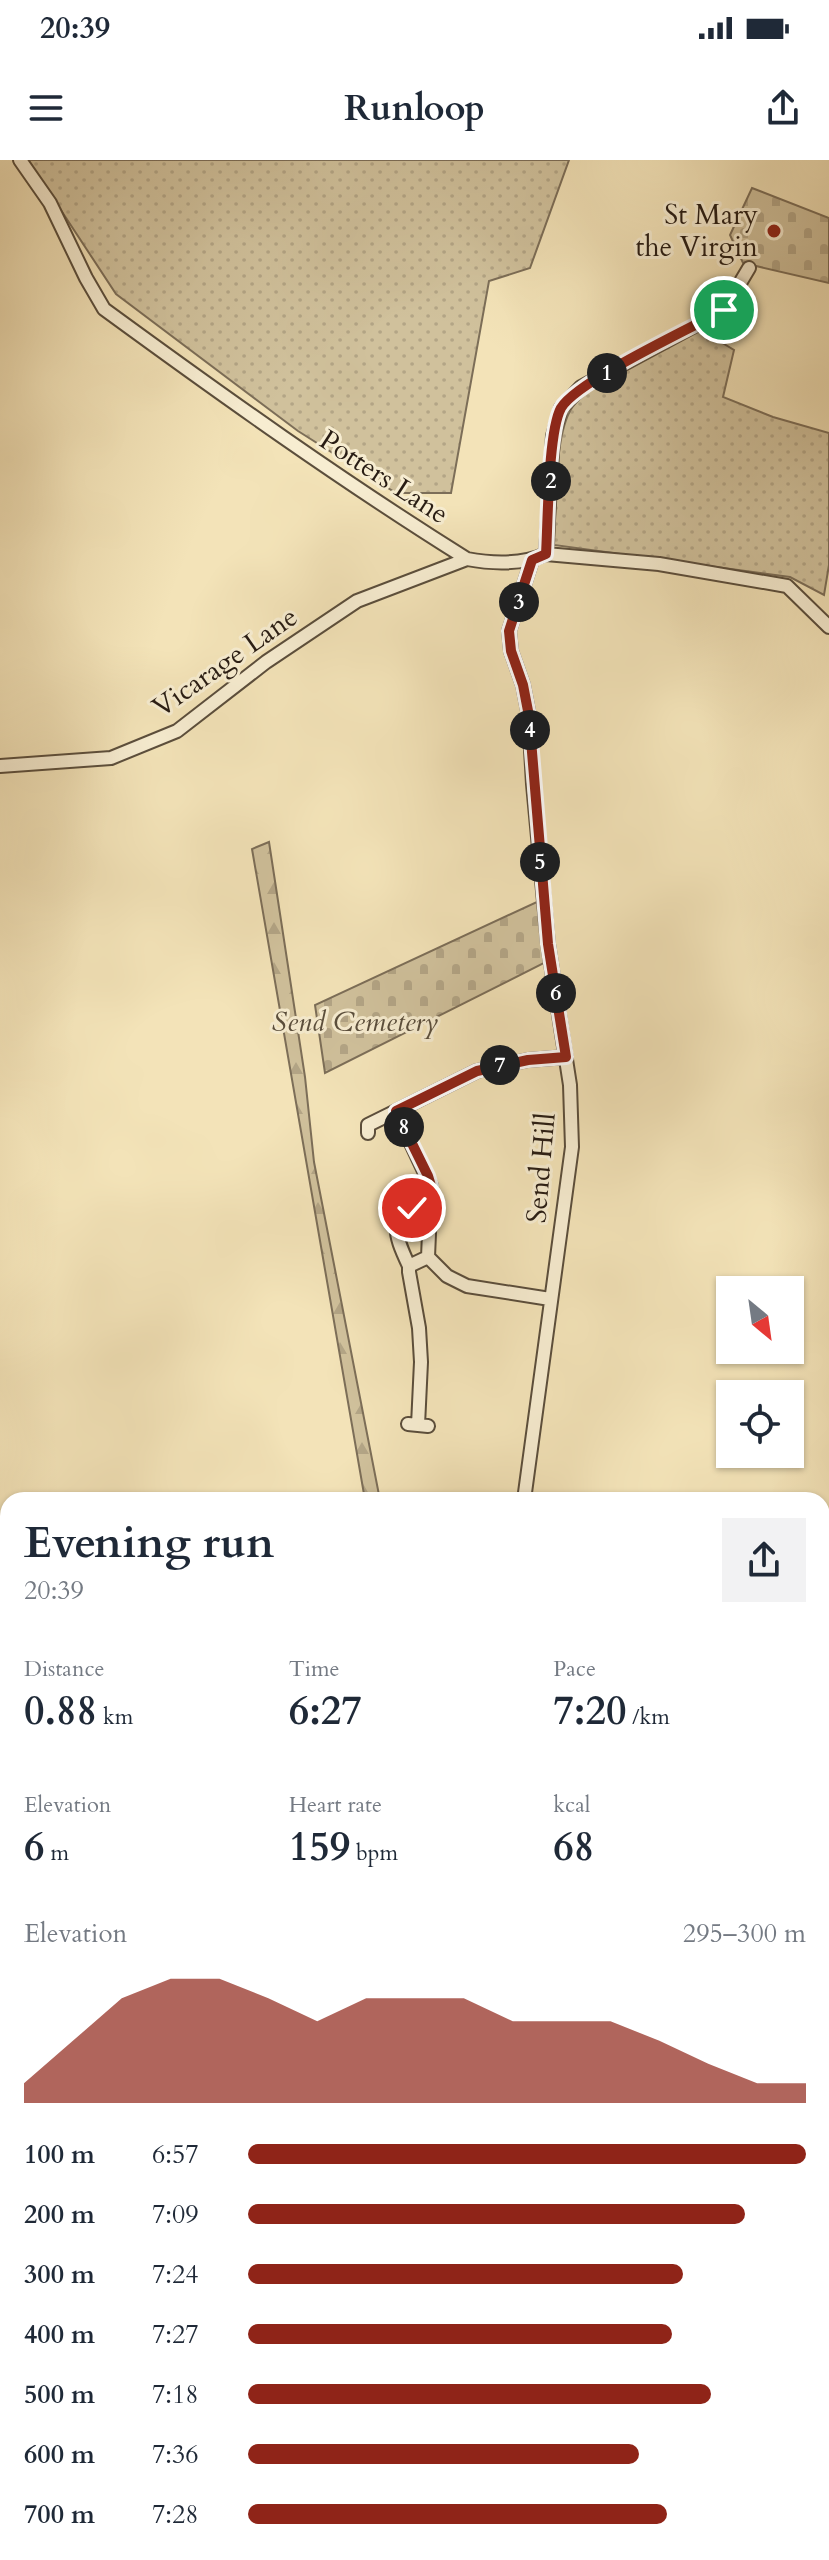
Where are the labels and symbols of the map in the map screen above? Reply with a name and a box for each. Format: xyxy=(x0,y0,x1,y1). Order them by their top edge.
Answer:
place label: St Mary the Virgin xyxy=(635,196,758,266)
marker: St Mary the Virgin xyxy=(765,222,783,240)
pin xyxy=(690,276,758,344)
pin: 1 xyxy=(587,353,627,393)
street label: Potters Lane xyxy=(312,421,456,533)
pin: 2 xyxy=(531,461,571,501)
pin: 3 xyxy=(499,582,539,622)
street label: Vicarage Lane xyxy=(145,598,305,726)
pin: 4 xyxy=(510,710,550,750)
pin: 5 xyxy=(520,842,560,882)
pin: 6 xyxy=(536,973,576,1013)
park label: Send Cemetery xyxy=(272,1003,439,1041)
pin: 7 xyxy=(480,1045,520,1085)
pin: 8 xyxy=(384,1107,424,1147)
street label: Send Hill xyxy=(517,1111,565,1225)
pin xyxy=(378,1174,446,1242)
north arrow xyxy=(716,1276,804,1364)

